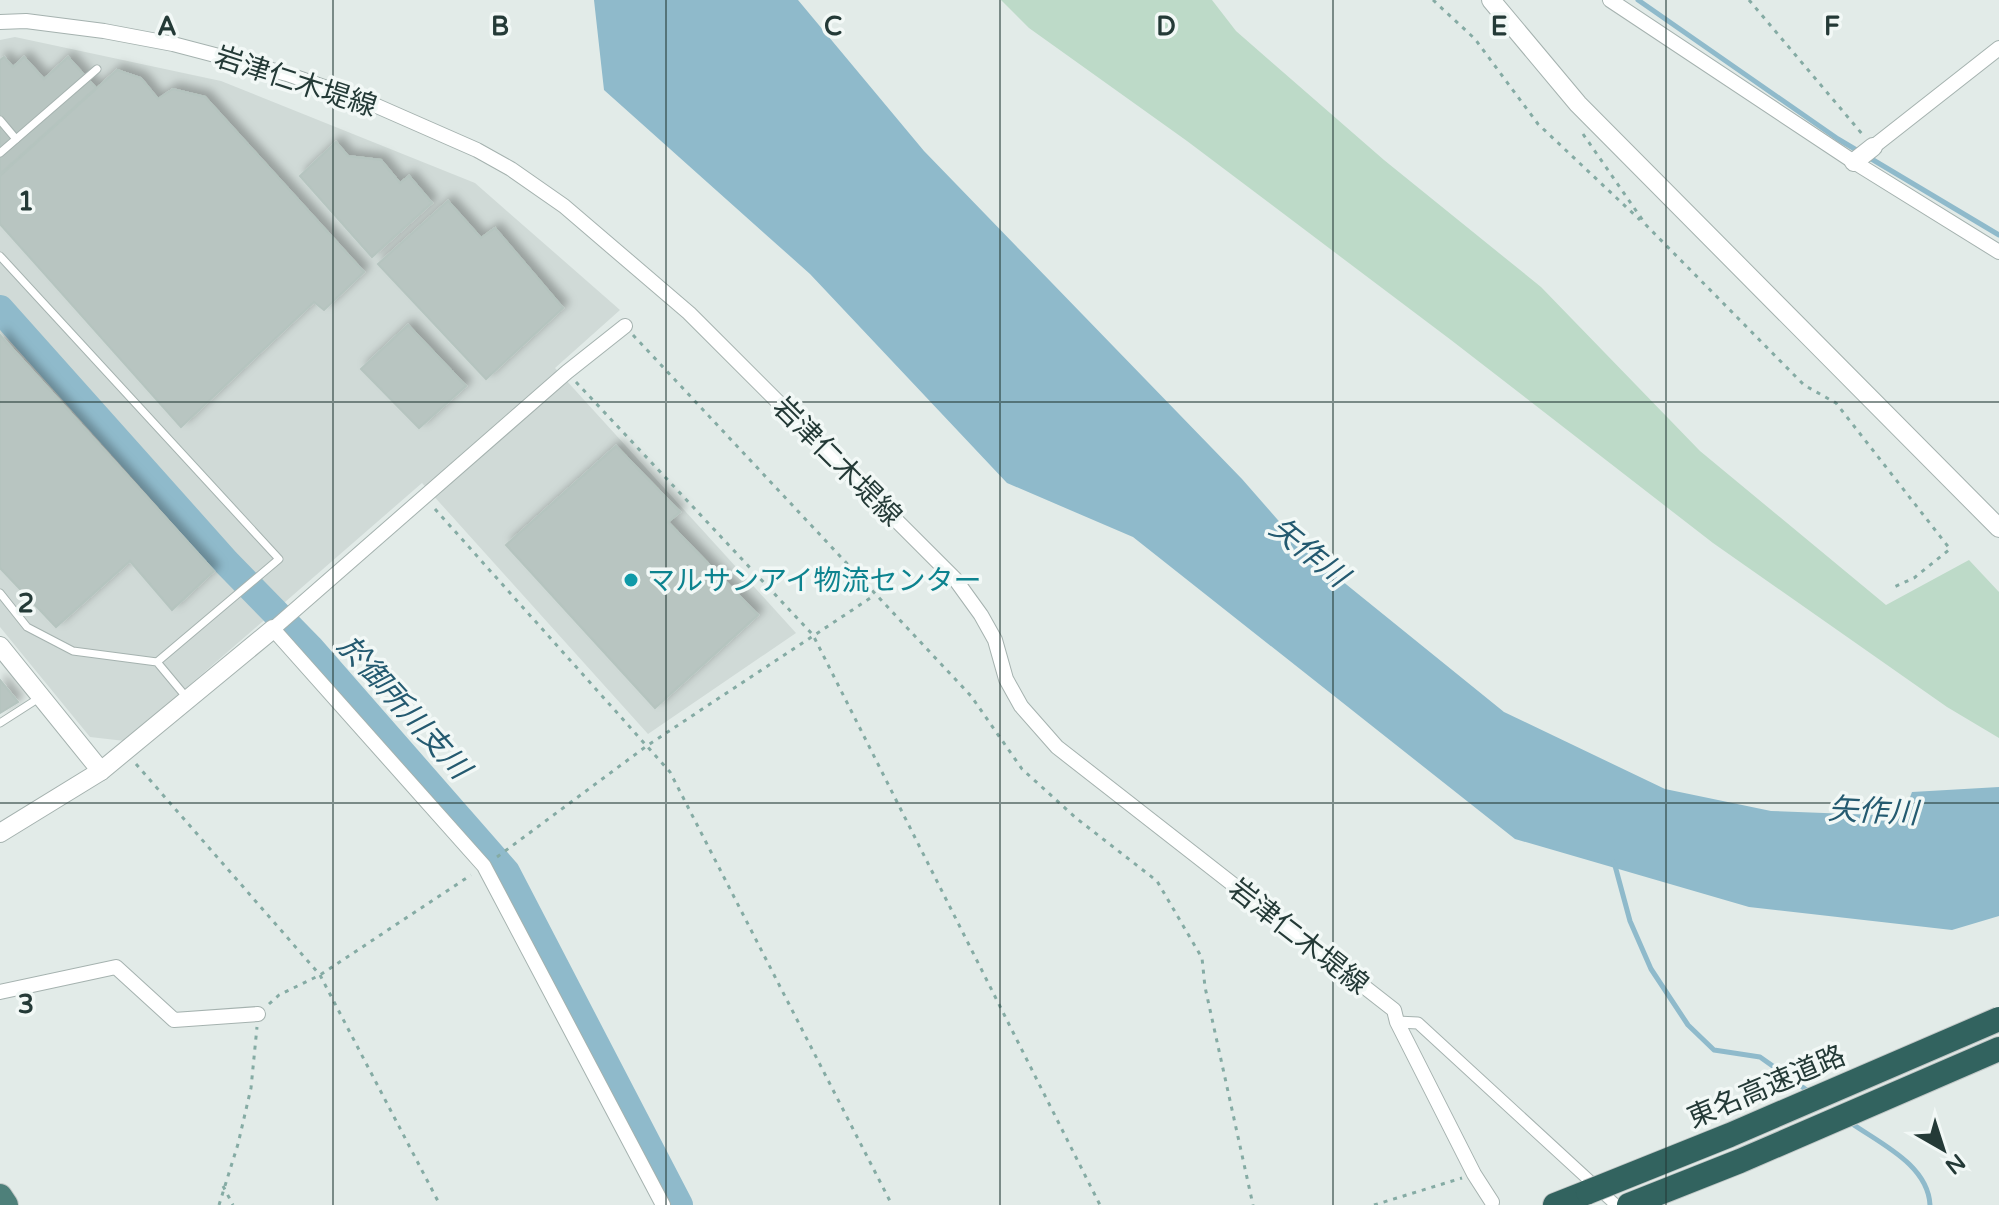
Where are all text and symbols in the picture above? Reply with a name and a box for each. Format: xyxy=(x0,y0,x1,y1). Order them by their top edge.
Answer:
text: A xyxy=(157,11,177,42)
text: B xyxy=(491,11,509,42)
text: C xyxy=(824,11,842,42)
text: D xyxy=(1156,11,1176,42)
text: E xyxy=(1491,11,1507,42)
text: F xyxy=(1824,11,1840,42)
street label: 岩津仁木堤線 xyxy=(211,40,381,124)
text: 1 xyxy=(18,186,34,217)
street label: 岩津仁木堤線 xyxy=(766,390,909,533)
water label: 矢作川 xyxy=(1262,510,1358,597)
place label: マルサンアイ物流センター xyxy=(647,564,982,598)
marker: マルサンアイ物流センター xyxy=(622,571,640,589)
text: 2 xyxy=(18,588,34,619)
water label: 於御所川支川 xyxy=(330,628,480,789)
water label: 矢作川 xyxy=(1827,791,1922,832)
street label: 岩津仁木堤線 xyxy=(1222,872,1375,1002)
text: 3 xyxy=(18,989,34,1020)
street label: 東名高速道路 xyxy=(1682,1038,1850,1135)
north arrow xyxy=(1903,1109,1983,1189)
text: N xyxy=(1940,1148,1970,1179)

